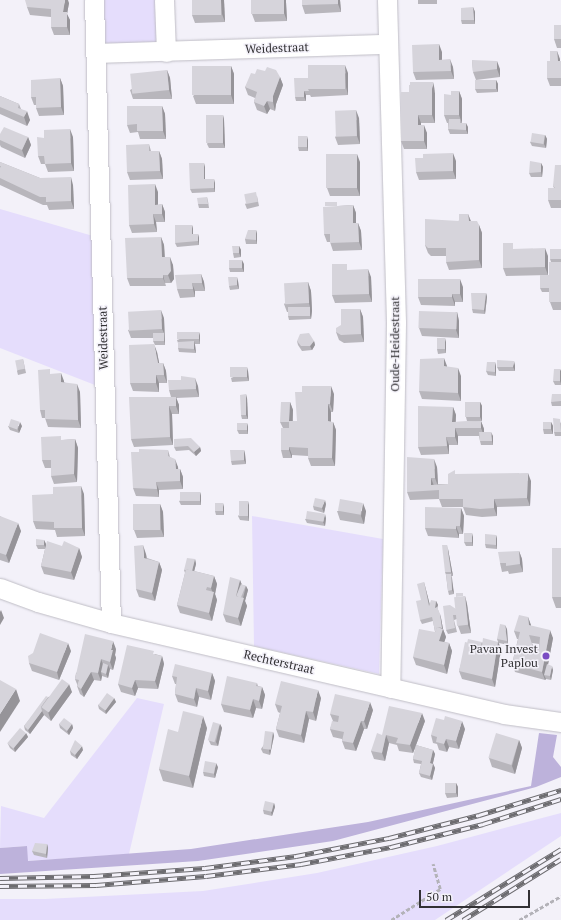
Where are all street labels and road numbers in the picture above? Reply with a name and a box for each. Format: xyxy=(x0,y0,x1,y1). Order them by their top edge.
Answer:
street label: Weidestraat xyxy=(245,40,309,56)
street label: Oude-Heidestraat xyxy=(388,296,402,392)
street label: Weidestraat xyxy=(95,306,111,370)
street label: Rechterstraat xyxy=(242,647,316,677)

